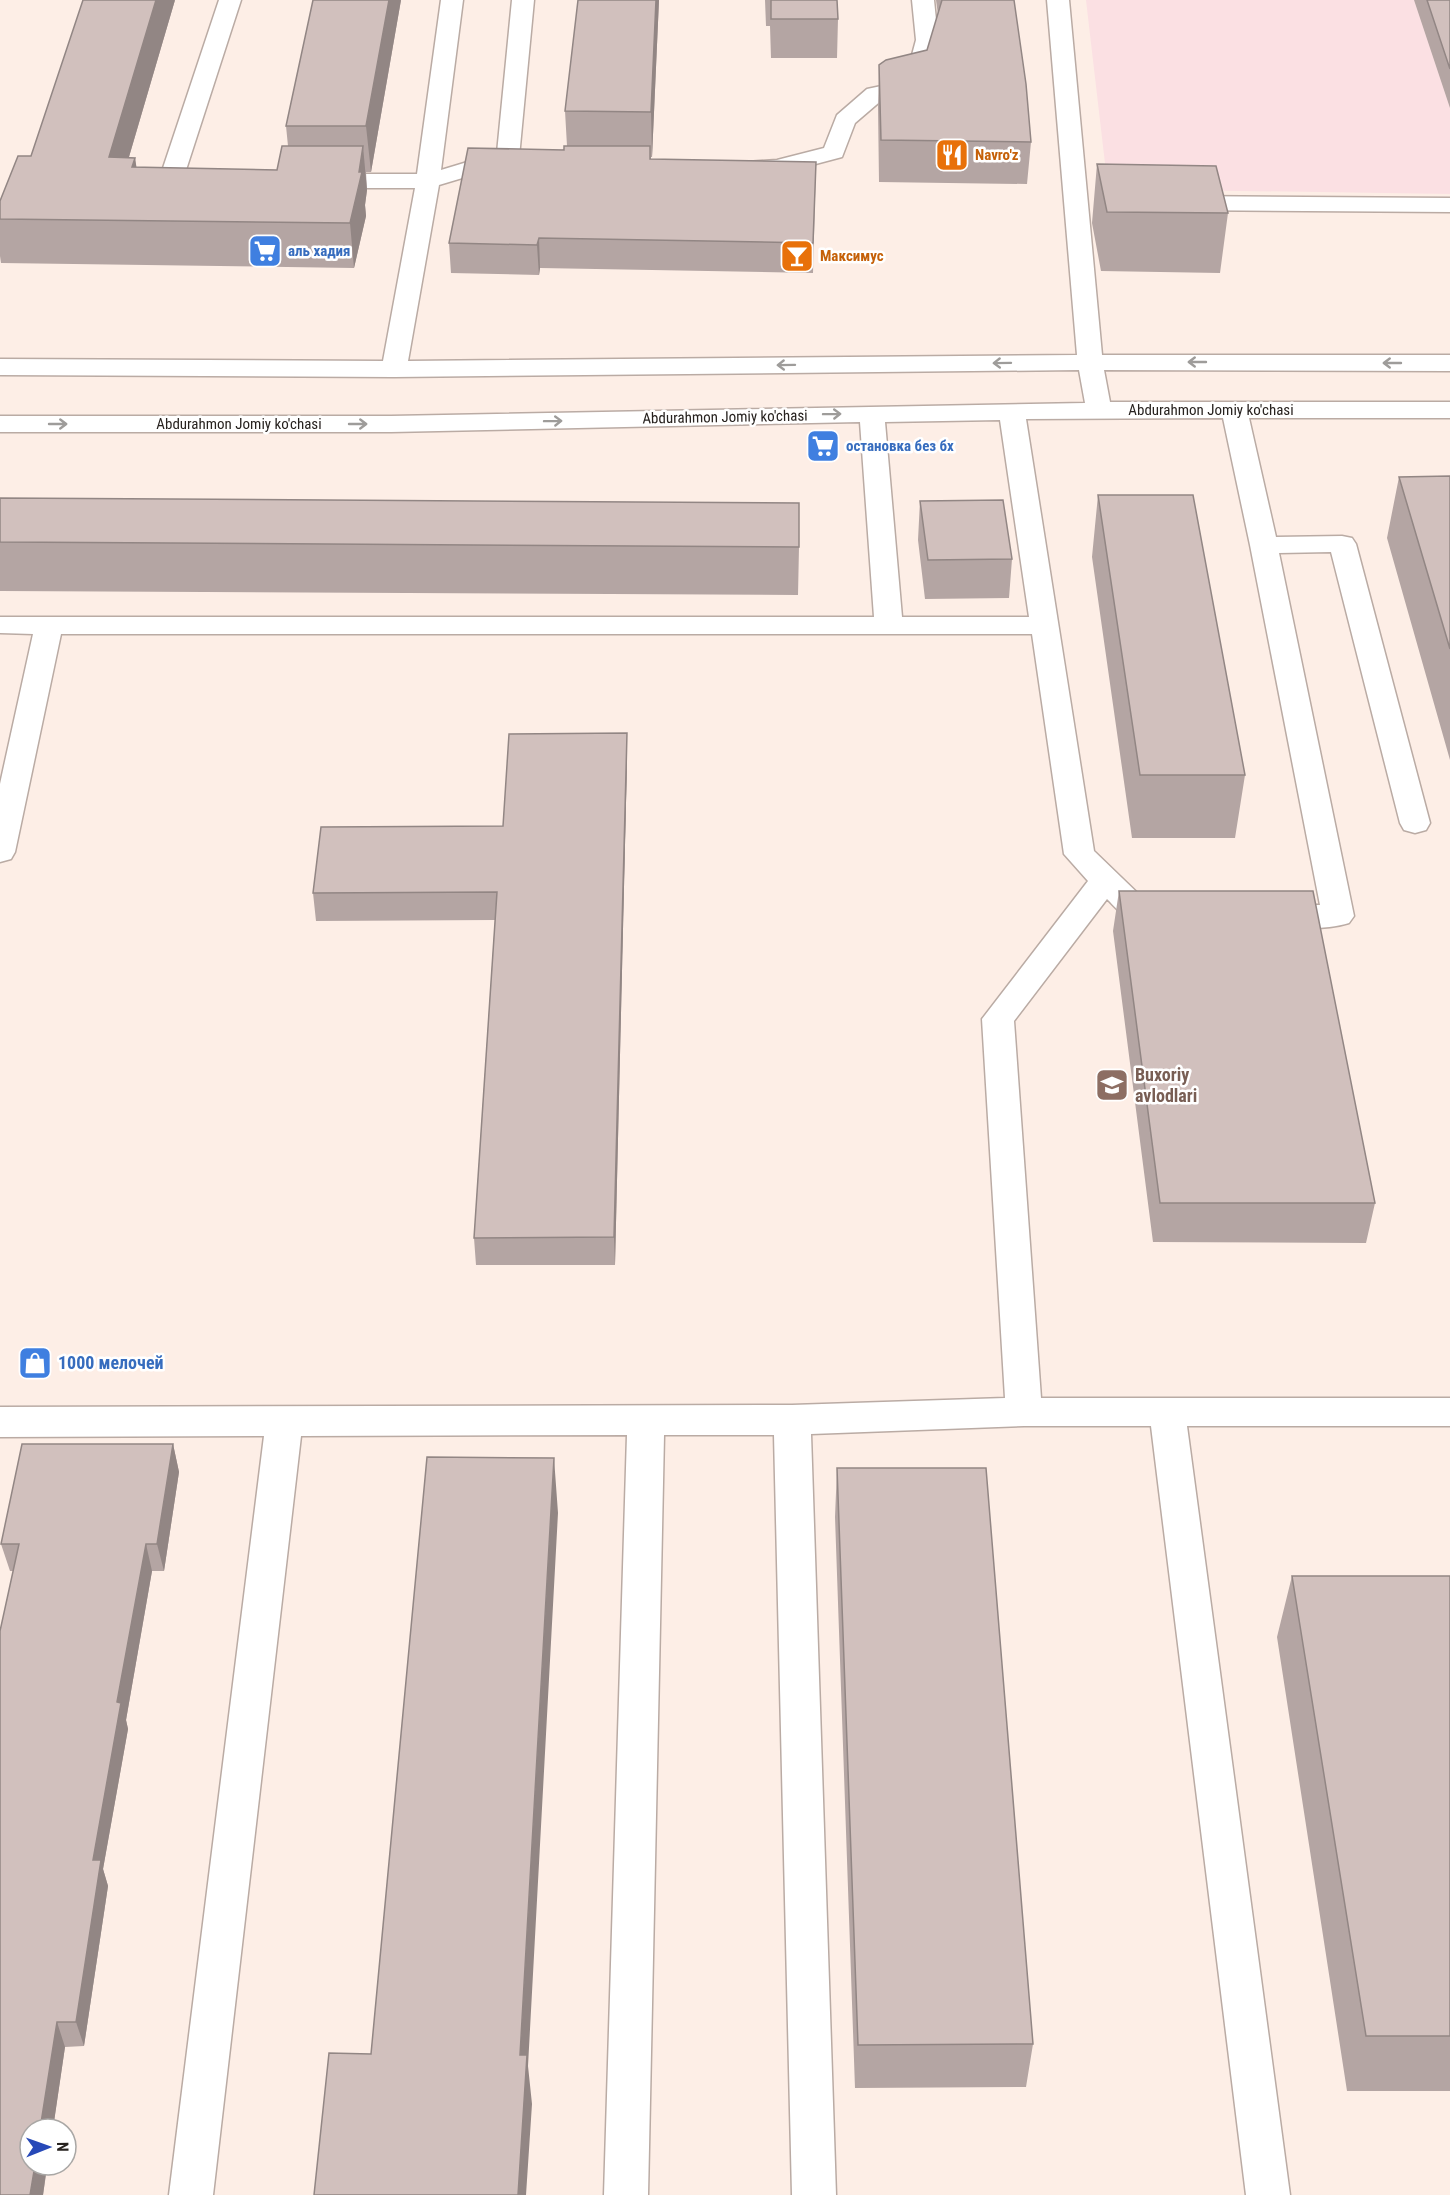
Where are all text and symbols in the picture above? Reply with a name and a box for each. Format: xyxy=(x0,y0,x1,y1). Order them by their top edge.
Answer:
restaurant icon: Navro'z xyxy=(934,137,970,173)
place label: Navro'z xyxy=(975,146,1019,164)
supermarket icon: аль хадия xyxy=(247,233,283,269)
bar icon: Максимус xyxy=(779,238,815,274)
place label: аль хадия xyxy=(288,242,351,260)
place label: Максимус xyxy=(820,247,884,265)
one-way arrow xyxy=(1187,356,1207,368)
one-way arrow xyxy=(992,357,1012,368)
one-way arrow xyxy=(1382,357,1402,369)
one-way arrow xyxy=(776,359,796,371)
street label: Abdurahmon Jomiy ko'chasi xyxy=(1128,401,1294,419)
street label: Abdurahmon Jomiy ko'chasi xyxy=(642,407,808,427)
one-way arrow xyxy=(822,409,842,420)
street label: Abdurahmon Jomiy ko'chasi xyxy=(156,415,322,433)
one-way arrow xyxy=(543,415,563,426)
one-way arrow xyxy=(48,418,68,430)
one-way arrow xyxy=(348,418,368,430)
supermarket icon: остановка без бх xyxy=(805,428,841,464)
place label: остановка без бх xyxy=(846,437,954,455)
place label: Buxoriy avlodlari xyxy=(1135,1064,1197,1106)
school or university icon: Buxoriy avlodlari xyxy=(1094,1067,1130,1103)
shop icon: 1000 мелочей xyxy=(17,1345,53,1381)
place label: 1000 мелочей xyxy=(58,1352,164,1373)
north arrow xyxy=(18,2117,78,2177)
text: N xyxy=(53,2142,72,2152)

